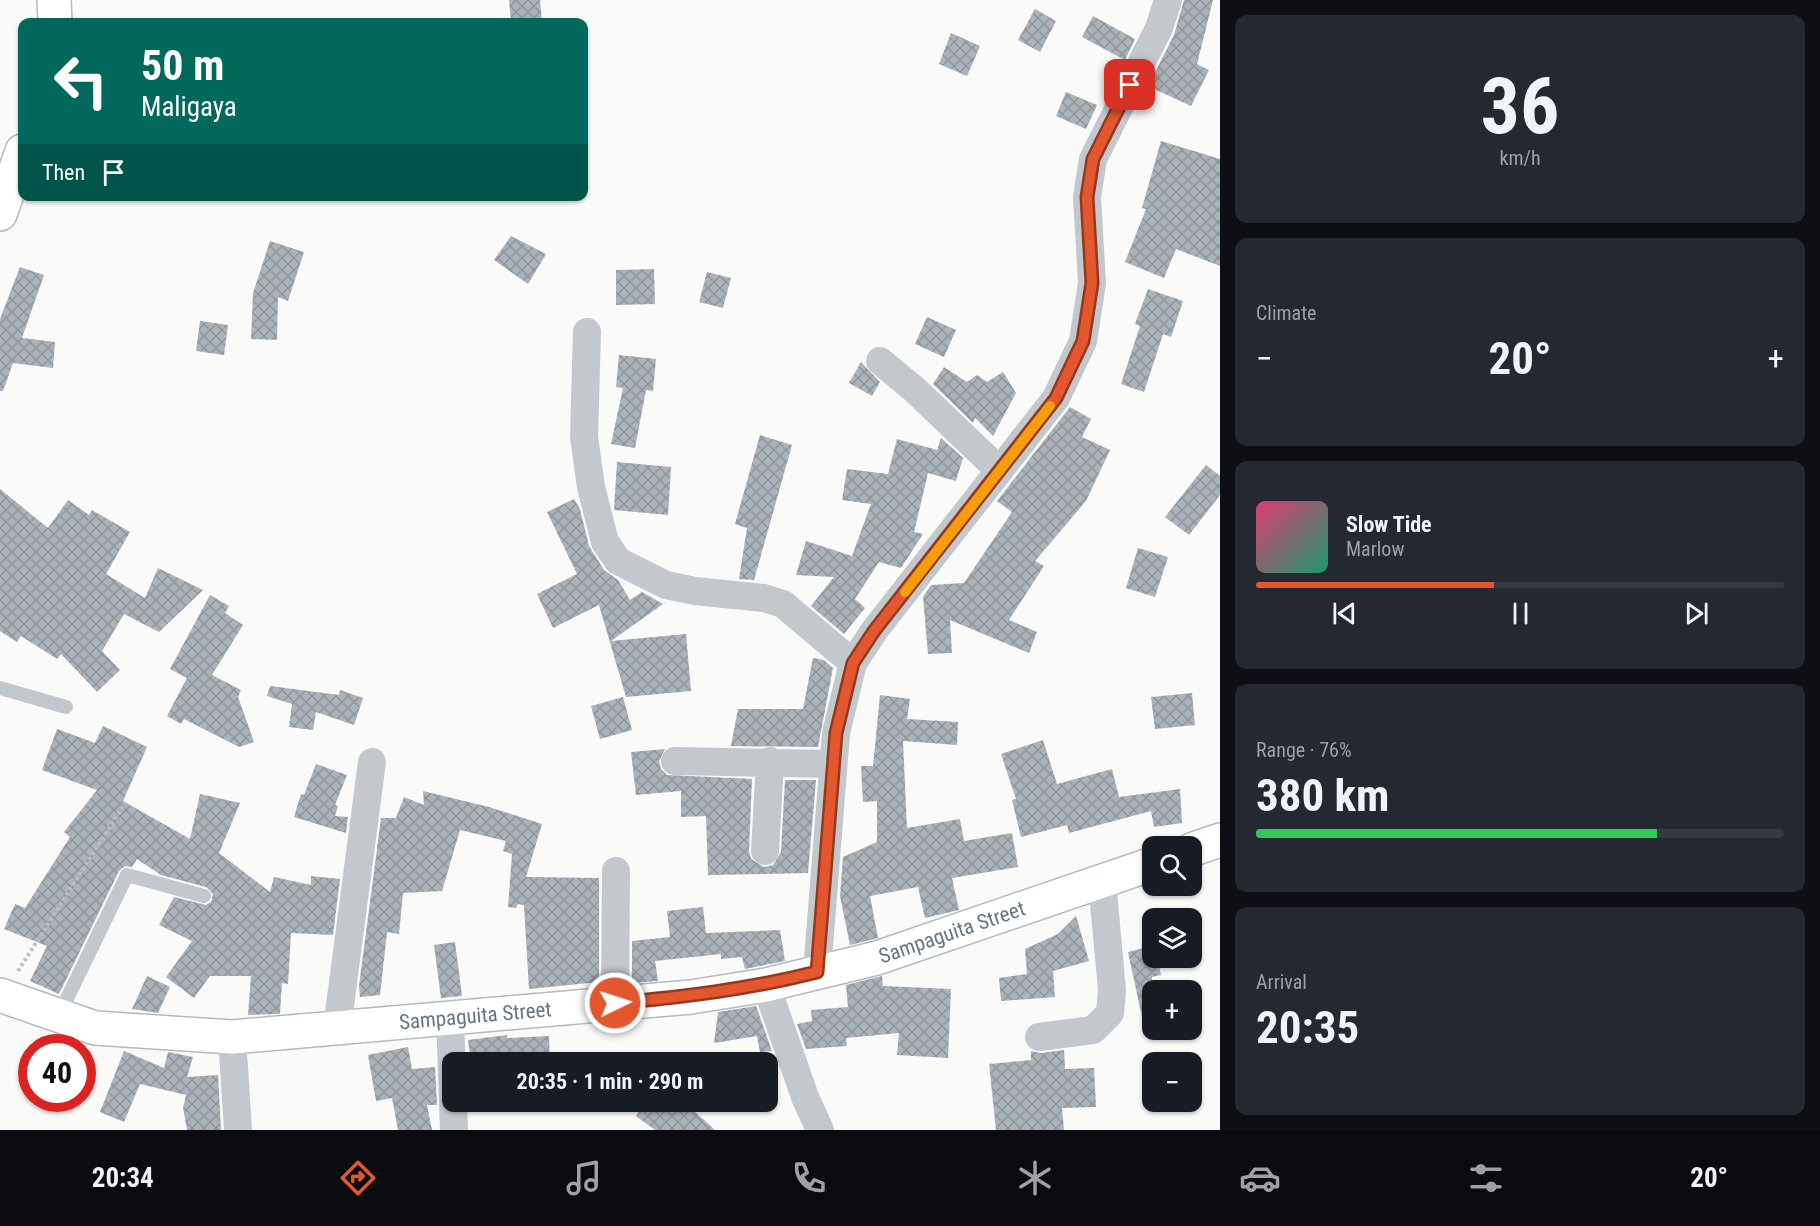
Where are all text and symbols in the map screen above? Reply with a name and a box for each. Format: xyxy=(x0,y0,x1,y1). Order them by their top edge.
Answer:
text: 50 m xyxy=(141,41,224,90)
icon: left xyxy=(42,42,120,120)
pin xyxy=(1104,59,1155,110)
text: 36 xyxy=(1481,61,1559,152)
icon: arrive xyxy=(1113,68,1146,101)
text: Maligaya xyxy=(141,91,237,123)
text: km/h xyxy=(1499,146,1541,170)
icon: arrive xyxy=(97,156,130,189)
text: Then xyxy=(42,160,85,185)
text: Climate xyxy=(1256,301,1316,325)
text: 20° xyxy=(1489,332,1552,385)
text: − xyxy=(1256,339,1273,378)
text: + xyxy=(1768,339,1784,378)
text: Slow Tide xyxy=(1346,512,1432,537)
text: Marlow xyxy=(1346,537,1404,561)
icon: previous xyxy=(1328,597,1361,630)
icon: pause xyxy=(1504,597,1537,630)
icon: next xyxy=(1680,597,1713,630)
text: Range · 76% xyxy=(1256,738,1352,762)
text: 380 km xyxy=(1256,769,1389,822)
map controls xyxy=(1142,836,1202,1112)
button: search xyxy=(1142,836,1202,896)
street label: Sampaguita Street xyxy=(876,896,1028,968)
button: layers xyxy=(1142,908,1202,968)
text: Arrival xyxy=(1256,970,1307,994)
position arrow xyxy=(583,971,647,1035)
button: + xyxy=(1142,980,1202,1040)
street label: Sampaguita Street xyxy=(398,997,552,1034)
text: 20:35 xyxy=(1256,1001,1359,1054)
speed limit sign: 40 xyxy=(18,1034,96,1112)
button: − xyxy=(1142,1052,1202,1112)
text: 20:35 · 1 min · 290 m xyxy=(517,1069,703,1094)
icon: directions xyxy=(337,1157,379,1199)
icon: music xyxy=(563,1157,605,1199)
icon: phone xyxy=(788,1157,830,1199)
icon: climate xyxy=(1014,1157,1056,1199)
icon: car xyxy=(1239,1157,1281,1199)
icon: filters xyxy=(1465,1157,1507,1199)
text: 20:34 xyxy=(92,1162,154,1194)
text: 20° xyxy=(1690,1162,1728,1194)

